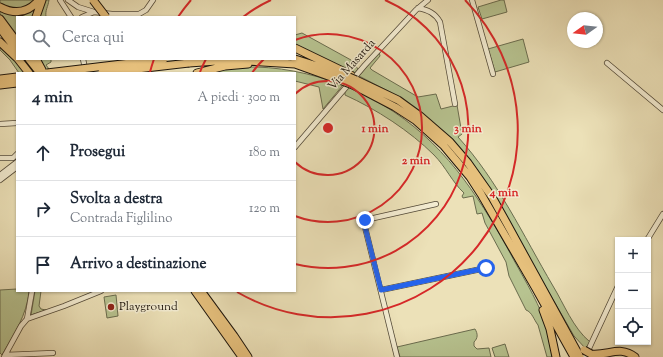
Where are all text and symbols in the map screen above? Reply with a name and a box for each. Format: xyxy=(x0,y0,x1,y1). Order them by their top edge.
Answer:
north arrow xyxy=(567,12,603,48)
search box xyxy=(16,16,296,60)
icon: search xyxy=(30,27,52,49)
text: Cerca qui xyxy=(62,28,124,49)
street label: Via Masarda xyxy=(324,35,380,95)
text: 4 min xyxy=(32,86,73,110)
text: A piedi · 300 m xyxy=(198,89,280,107)
text: 1 min xyxy=(360,120,389,138)
text: 3 min xyxy=(454,120,483,138)
centre of rings xyxy=(321,121,335,135)
icon: ahead xyxy=(32,142,54,164)
text: Prosegui xyxy=(70,142,125,163)
text: 180 m xyxy=(249,144,280,162)
text: 2 min xyxy=(402,152,431,170)
text: 4 min xyxy=(488,184,519,202)
text: Svolta a destra xyxy=(70,189,163,210)
icon: right xyxy=(32,198,54,220)
text: 120 m xyxy=(249,200,280,218)
text: Contrada Figlilino xyxy=(70,210,172,228)
route end xyxy=(356,211,374,229)
map controls xyxy=(615,237,651,345)
button: + xyxy=(615,237,651,273)
icon: arrive xyxy=(32,254,54,276)
text: Arrivo a destinazione xyxy=(70,254,206,275)
route start xyxy=(477,259,495,277)
button: − xyxy=(615,273,651,309)
place label: Playground xyxy=(119,298,178,316)
marker: Playground xyxy=(106,302,116,312)
button: locate xyxy=(615,309,651,345)

